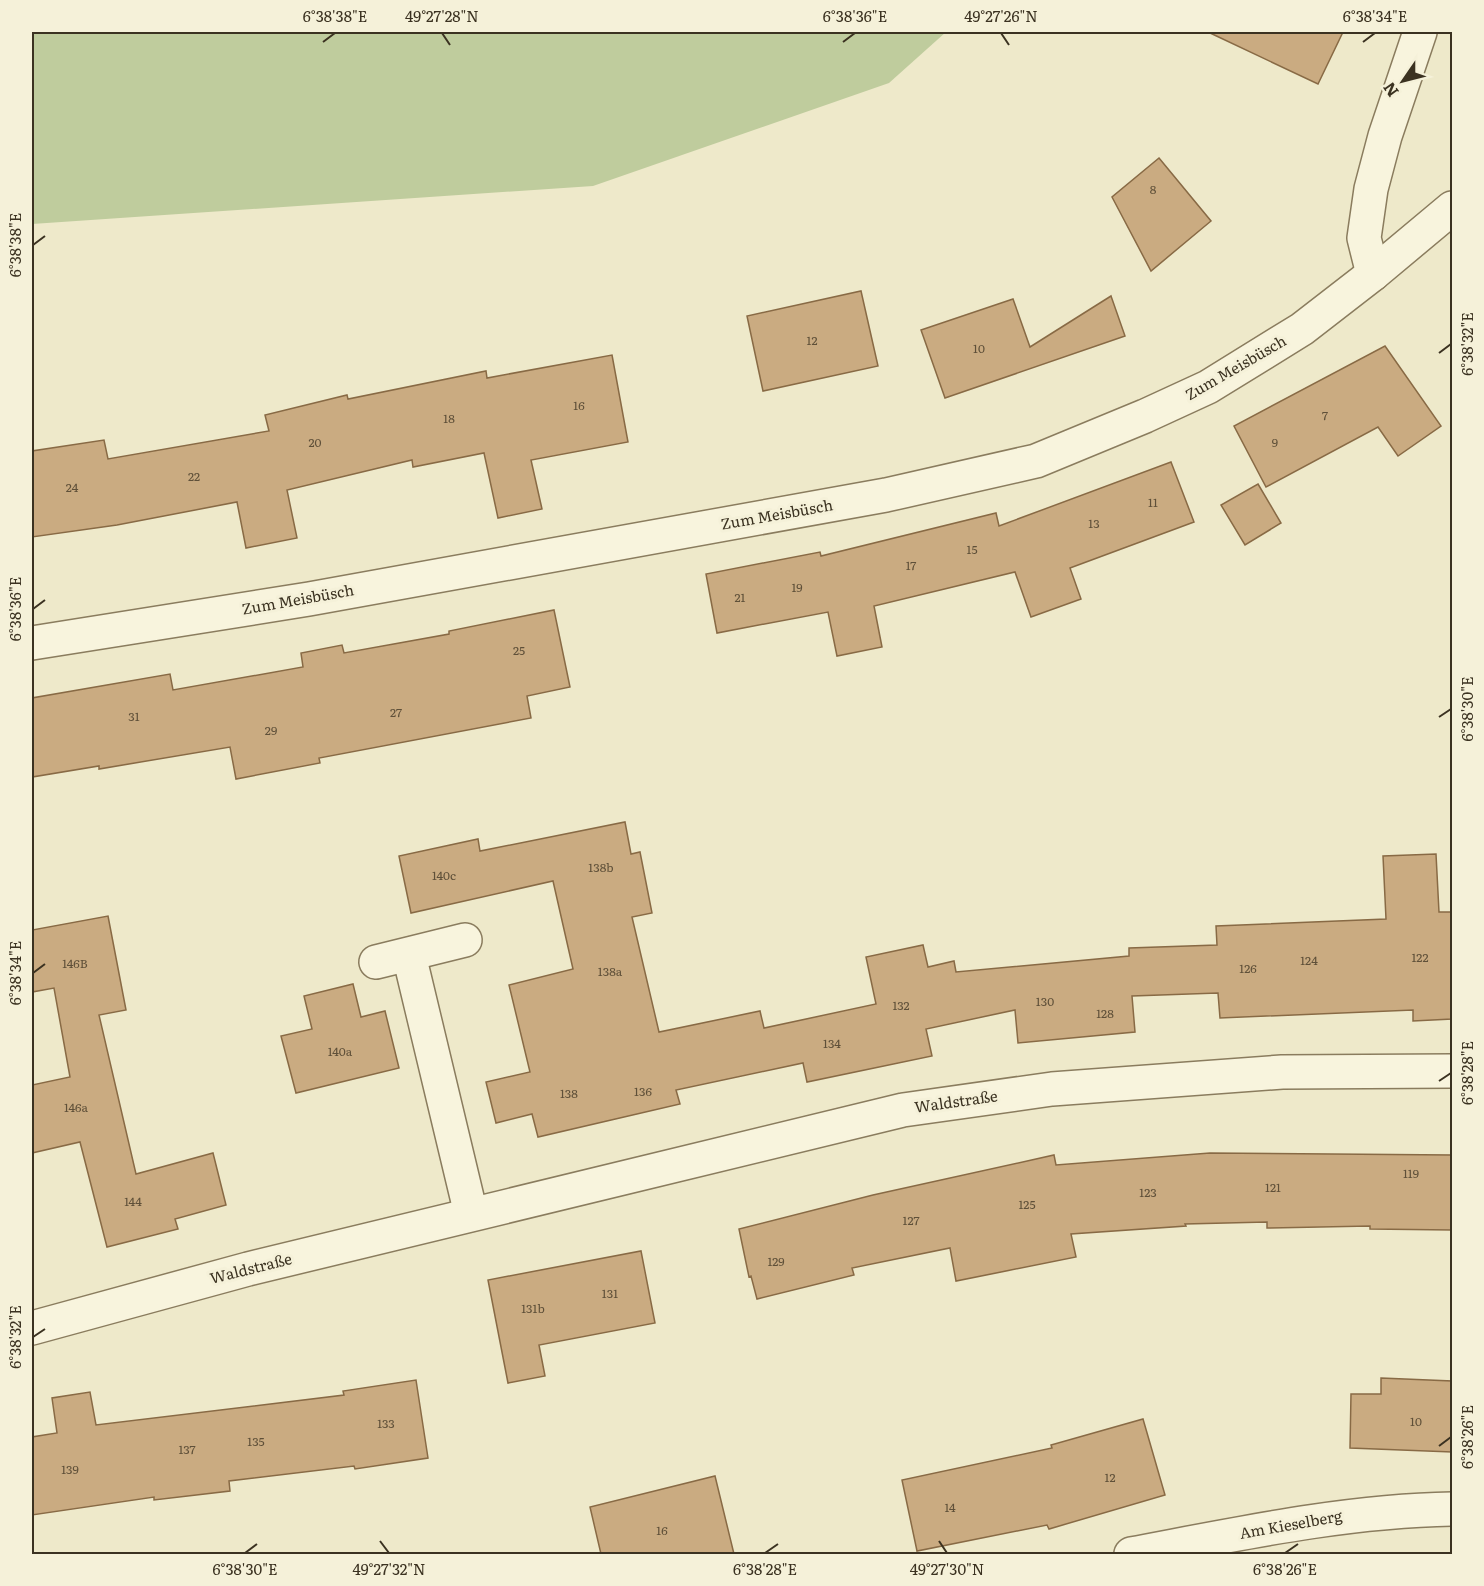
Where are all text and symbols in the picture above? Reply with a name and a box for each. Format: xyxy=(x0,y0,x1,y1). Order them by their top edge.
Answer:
text: 6°38'38"E xyxy=(303,4,367,27)
text: 49°27'28"N xyxy=(405,4,479,27)
text: 6°38'36"E xyxy=(823,4,887,27)
text: 49°27'26"N xyxy=(964,4,1038,27)
text: 6°38'34"E xyxy=(1343,4,1407,27)
north arrow xyxy=(1373,51,1433,111)
text: N xyxy=(1376,78,1404,103)
house number: 8 xyxy=(1150,180,1157,198)
text: 6°38'38"E xyxy=(3,213,26,277)
text: 6°38'32"E xyxy=(1455,312,1478,376)
street label: Zum Meisbüsch xyxy=(1180,328,1290,405)
house number: 12 xyxy=(807,331,817,349)
house number: 10 xyxy=(973,339,985,357)
house number: 16 xyxy=(573,396,585,414)
house number: 7 xyxy=(1322,406,1328,424)
house number: 18 xyxy=(443,409,455,427)
house number: 20 xyxy=(308,433,322,451)
house number: 9 xyxy=(1272,433,1278,451)
house number: 22 xyxy=(188,467,200,485)
house number: 24 xyxy=(66,478,79,496)
street label: Zum Meisbüsch xyxy=(719,492,835,535)
house number: 11 xyxy=(1148,493,1158,511)
house number: 13 xyxy=(1088,514,1100,532)
house number: 15 xyxy=(967,540,977,558)
house number: 17 xyxy=(906,556,916,574)
text: 6°38'36"E xyxy=(3,577,26,641)
street label: Zum Meisbüsch xyxy=(240,577,356,620)
house number: 19 xyxy=(791,578,803,596)
house number: 21 xyxy=(735,588,746,606)
house number: 25 xyxy=(513,641,525,659)
text: 6°38'30"E xyxy=(1455,676,1478,742)
house number: 27 xyxy=(390,703,402,721)
house number: 31 xyxy=(128,707,140,725)
house number: 29 xyxy=(265,721,277,739)
house number: 138b xyxy=(588,858,614,876)
house number: 140c xyxy=(432,866,456,884)
text: 6°38'34"E xyxy=(3,941,26,1005)
house number: 122 xyxy=(1411,948,1429,966)
house number: 124 xyxy=(1300,951,1318,969)
house number: 146B xyxy=(62,954,88,972)
house number: 126 xyxy=(1239,959,1257,977)
house number: 138a xyxy=(598,962,623,980)
house number: 130 xyxy=(1036,992,1054,1010)
house number: 132 xyxy=(892,996,910,1014)
house number: 128 xyxy=(1096,1004,1114,1022)
house number: 134 xyxy=(823,1034,841,1052)
text: 6°38'28"E xyxy=(1455,1041,1478,1105)
house number: 140a xyxy=(328,1042,353,1060)
house number: 136 xyxy=(634,1082,652,1100)
street label: Waldstraße xyxy=(913,1083,999,1118)
house number: 138 xyxy=(560,1084,578,1102)
house number: 146a xyxy=(64,1098,88,1116)
house number: 119 xyxy=(1403,1164,1419,1182)
house number: 121 xyxy=(1265,1178,1281,1196)
house number: 123 xyxy=(1139,1183,1157,1201)
house number: 144 xyxy=(124,1192,142,1210)
house number: 125 xyxy=(1018,1195,1036,1213)
house number: 127 xyxy=(903,1211,919,1229)
street label: Waldstraße xyxy=(207,1246,294,1289)
house number: 129 xyxy=(767,1252,785,1270)
house number: 131 xyxy=(602,1284,618,1302)
house number: 131b xyxy=(521,1299,545,1317)
text: 6°38'32"E xyxy=(3,1305,26,1369)
text: 6°38'26"E xyxy=(1455,1405,1478,1469)
house number: 10 xyxy=(1410,1412,1422,1430)
house number: 133 xyxy=(377,1414,395,1432)
house number: 135 xyxy=(247,1432,265,1450)
house number: 137 xyxy=(178,1440,196,1458)
house number: 139 xyxy=(61,1460,79,1478)
house number: 12 xyxy=(1105,1468,1115,1486)
house number: 14 xyxy=(944,1498,956,1516)
street label: Am Kieselberg xyxy=(1238,1503,1344,1544)
house number: 16 xyxy=(656,1521,668,1539)
text: 6°38'30"E xyxy=(212,1557,278,1580)
text: 49°27'32"N xyxy=(352,1557,426,1580)
text: 6°38'28"E xyxy=(733,1557,797,1580)
text: 49°27'30"N xyxy=(910,1557,984,1580)
text: 6°38'26"E xyxy=(1253,1557,1317,1580)

